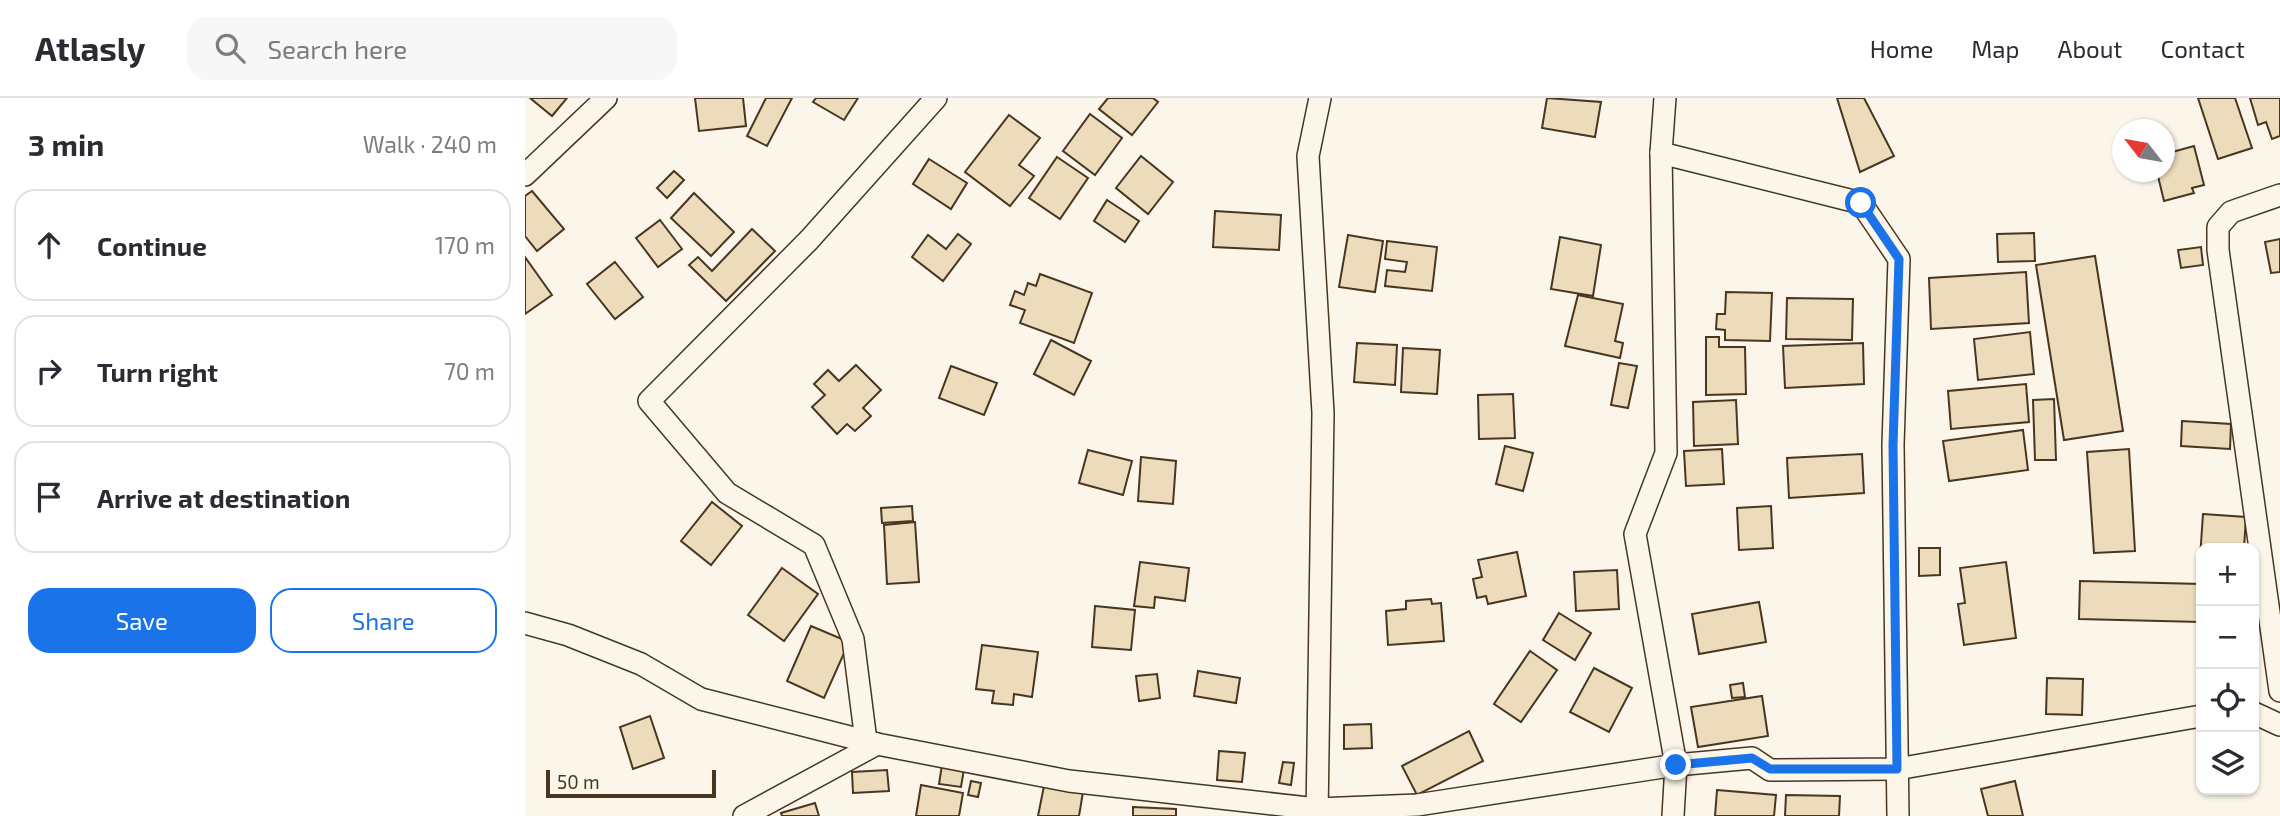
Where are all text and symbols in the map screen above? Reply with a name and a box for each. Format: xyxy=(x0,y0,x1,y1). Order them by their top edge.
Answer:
search box xyxy=(187,17,677,80)
text: Atlasly xyxy=(35,28,145,68)
icon: search xyxy=(211,29,249,67)
text: Search here xyxy=(267,33,407,64)
text: Home xyxy=(1870,34,1933,63)
text: Map xyxy=(1971,34,2019,63)
text: About xyxy=(2057,34,2123,63)
text: Contact xyxy=(2161,34,2245,63)
north arrow xyxy=(2112,119,2175,182)
text: 3 min xyxy=(28,126,104,162)
text: Walk · 240 m xyxy=(363,130,497,158)
route start xyxy=(1845,187,1876,218)
icon: ahead xyxy=(30,226,68,264)
text: Continue xyxy=(97,230,207,261)
text: 170 m xyxy=(435,231,495,259)
icon: right xyxy=(30,352,68,390)
text: Turn right xyxy=(97,356,218,387)
text: 70 m xyxy=(444,357,495,385)
icon: arrive xyxy=(30,478,68,516)
text: Arrive at destination xyxy=(97,482,350,513)
map controls xyxy=(2196,543,2259,795)
button: + xyxy=(2196,543,2259,606)
button: Save xyxy=(28,588,256,653)
button: Share xyxy=(270,588,497,653)
button: − xyxy=(2196,606,2259,669)
button: locate xyxy=(2196,669,2259,732)
button: layers xyxy=(2196,732,2259,795)
route end xyxy=(1660,749,1691,780)
scale bar xyxy=(546,767,716,799)
text: 50 m xyxy=(557,770,600,793)

